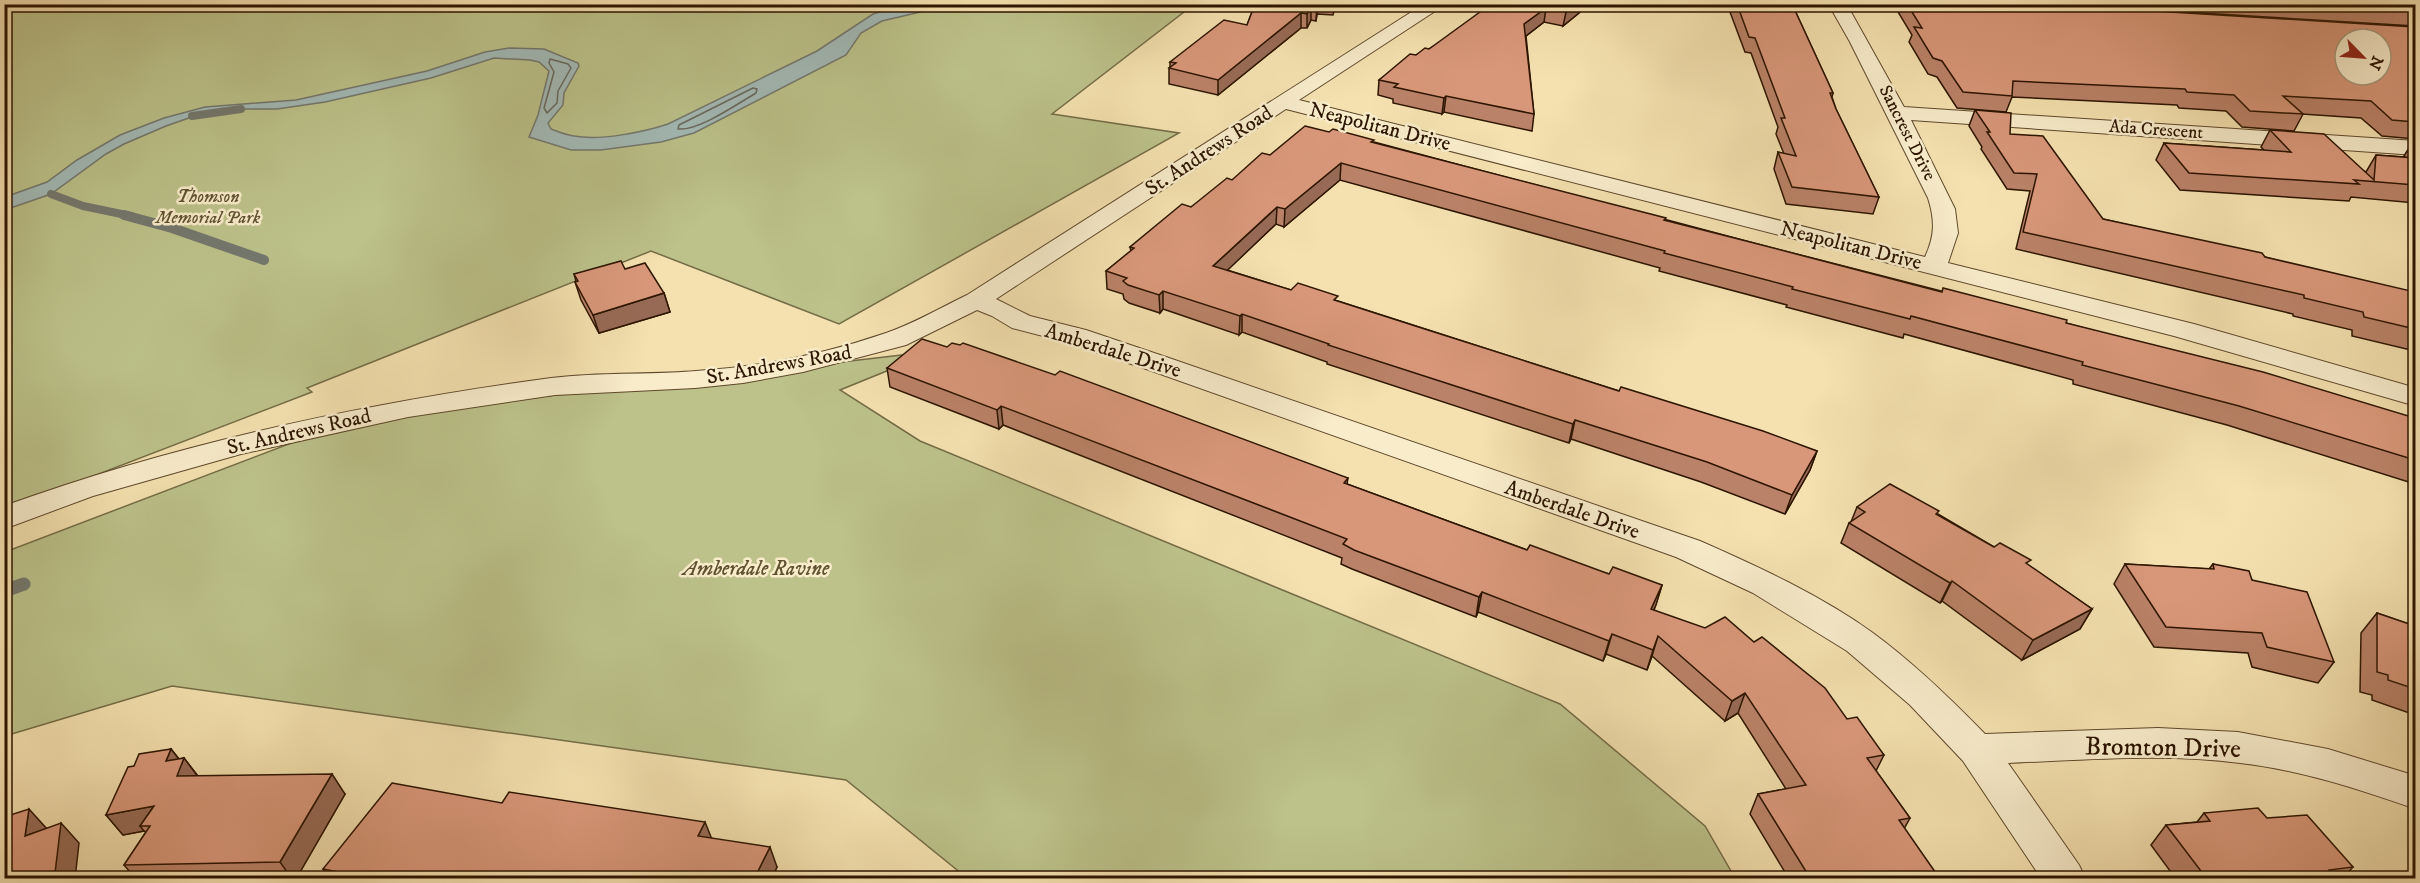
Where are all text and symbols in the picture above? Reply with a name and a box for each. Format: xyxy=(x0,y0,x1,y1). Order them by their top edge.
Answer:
north arrow xyxy=(2333,27,2393,87)
text: N xyxy=(2364,53,2388,73)
street label: Sancrest Drive xyxy=(1874,82,1940,184)
street label: Neapolitan Drive xyxy=(1307,97,1454,157)
street label: St. Andrews Road xyxy=(1140,100,1278,202)
street label: Ada Crescent xyxy=(2108,116,2204,144)
park label: Thomson Memorial Park xyxy=(154,186,261,229)
street label: Neapolitan Drive xyxy=(1778,216,1925,276)
street label: Amberdale Drive xyxy=(1042,318,1184,384)
street label: St. Andrews Road xyxy=(704,339,854,391)
street label: St. Andrews Road xyxy=(225,403,374,461)
street label: Amberdale Drive xyxy=(1501,475,1643,545)
park label: Amberdale Ravine xyxy=(681,556,830,582)
street label: Bromton Drive xyxy=(2085,730,2241,766)

